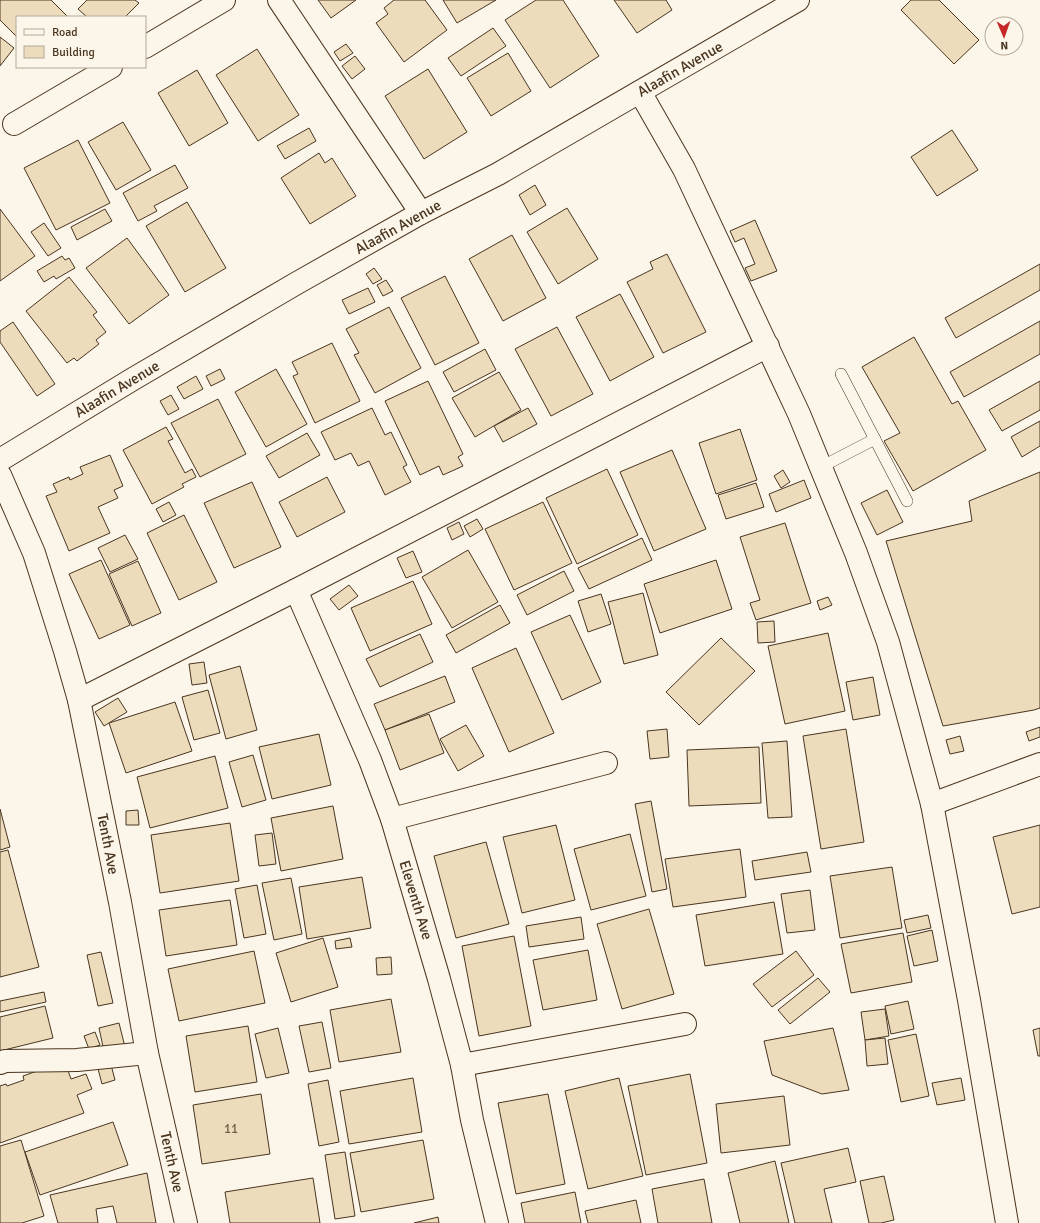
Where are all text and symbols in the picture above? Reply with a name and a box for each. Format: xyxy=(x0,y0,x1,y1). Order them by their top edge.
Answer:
legend xyxy=(16,16,146,68)
north arrow xyxy=(984,16,1024,56)
text: Road xyxy=(52,25,78,40)
street label: Alaafin Avenue xyxy=(634,37,726,101)
text: N xyxy=(1000,39,1008,52)
text: Building xyxy=(52,45,95,60)
street label: Alaafin Avenue xyxy=(352,196,444,258)
street label: Alaafin Avenue xyxy=(71,357,163,421)
street label: Tenth Ave xyxy=(93,812,123,876)
street label: Eleventh Ave xyxy=(395,858,437,942)
house number: 11 xyxy=(224,1121,238,1137)
street label: Tenth Ave xyxy=(156,1130,188,1194)

